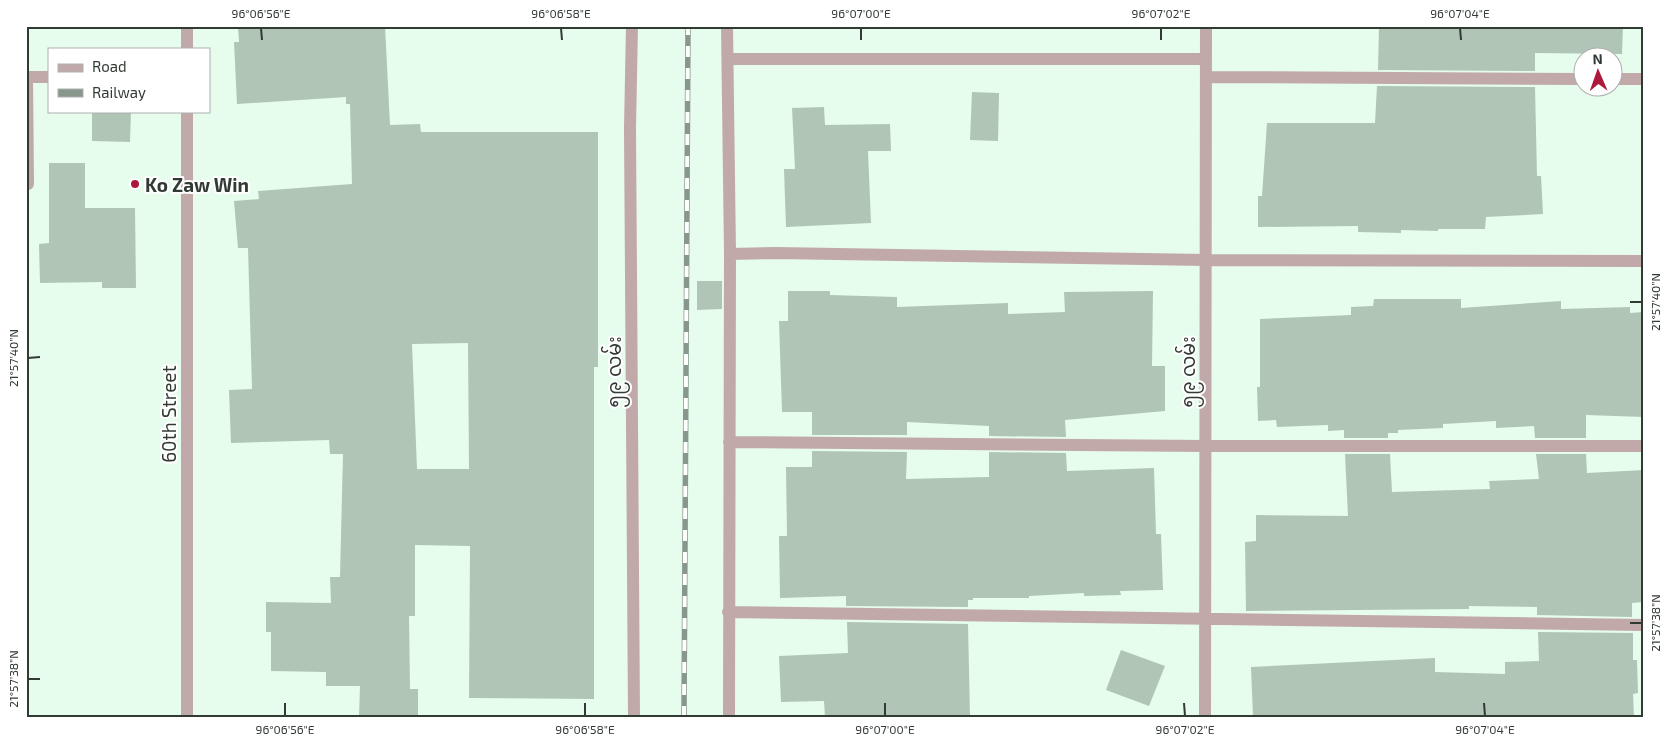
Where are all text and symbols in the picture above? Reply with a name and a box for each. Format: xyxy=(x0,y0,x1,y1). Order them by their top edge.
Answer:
text: 96°06'56"E xyxy=(232,6,291,20)
text: 96°06'58"E xyxy=(531,6,591,20)
text: 96°07'00"E xyxy=(831,6,891,20)
text: 96°07'02"E xyxy=(1132,6,1191,20)
text: 96°07'04"E xyxy=(1430,6,1490,20)
legend xyxy=(48,48,210,112)
north arrow xyxy=(1572,48,1622,98)
text: N xyxy=(1592,50,1603,67)
text: Road xyxy=(92,57,127,75)
text: Railway xyxy=(92,83,146,101)
place label: Ko Zaw Win xyxy=(145,173,249,196)
marker: Ko Zaw Win xyxy=(129,178,141,190)
text: 21°57'40"N xyxy=(1648,273,1662,331)
text: 21°57'40"N xyxy=(6,329,20,387)
street label: ၅၉ လမ်း xyxy=(600,336,630,408)
street label: ၅၉ လမ်း xyxy=(1174,336,1204,408)
street label: 60th Street xyxy=(157,365,180,463)
text: 21°57'38"N xyxy=(1648,594,1662,652)
text: 21°57'38"N xyxy=(6,650,20,708)
text: 96°06'56"E xyxy=(256,722,315,736)
text: 96°06'58"E xyxy=(555,722,615,736)
text: 96°07'00"E xyxy=(855,722,915,736)
text: 96°07'02"E xyxy=(1156,722,1215,736)
text: 96°07'04"E xyxy=(1455,722,1515,736)

